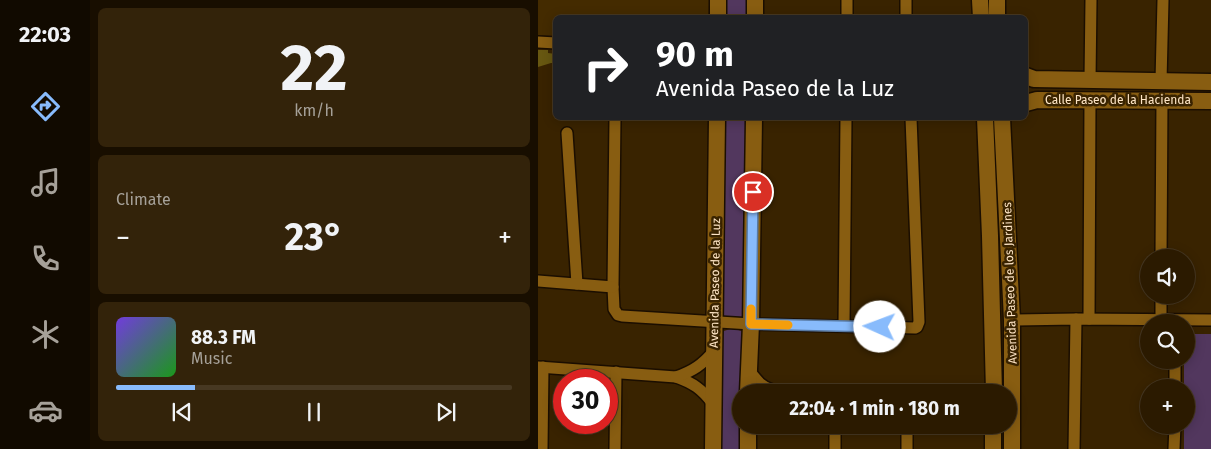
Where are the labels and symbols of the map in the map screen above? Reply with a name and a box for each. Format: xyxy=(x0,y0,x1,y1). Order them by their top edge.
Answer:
street label: Calle Paseo de la Hacienda xyxy=(1045,93,1191,107)
pin xyxy=(732,171,774,213)
street label: Avenida Paseo de los Jardines xyxy=(1000,201,1020,364)
street label: Avenida Paseo de la Luz xyxy=(707,218,723,348)
position arrow xyxy=(853,300,905,352)
speed limit sign: 30 xyxy=(553,369,618,434)

